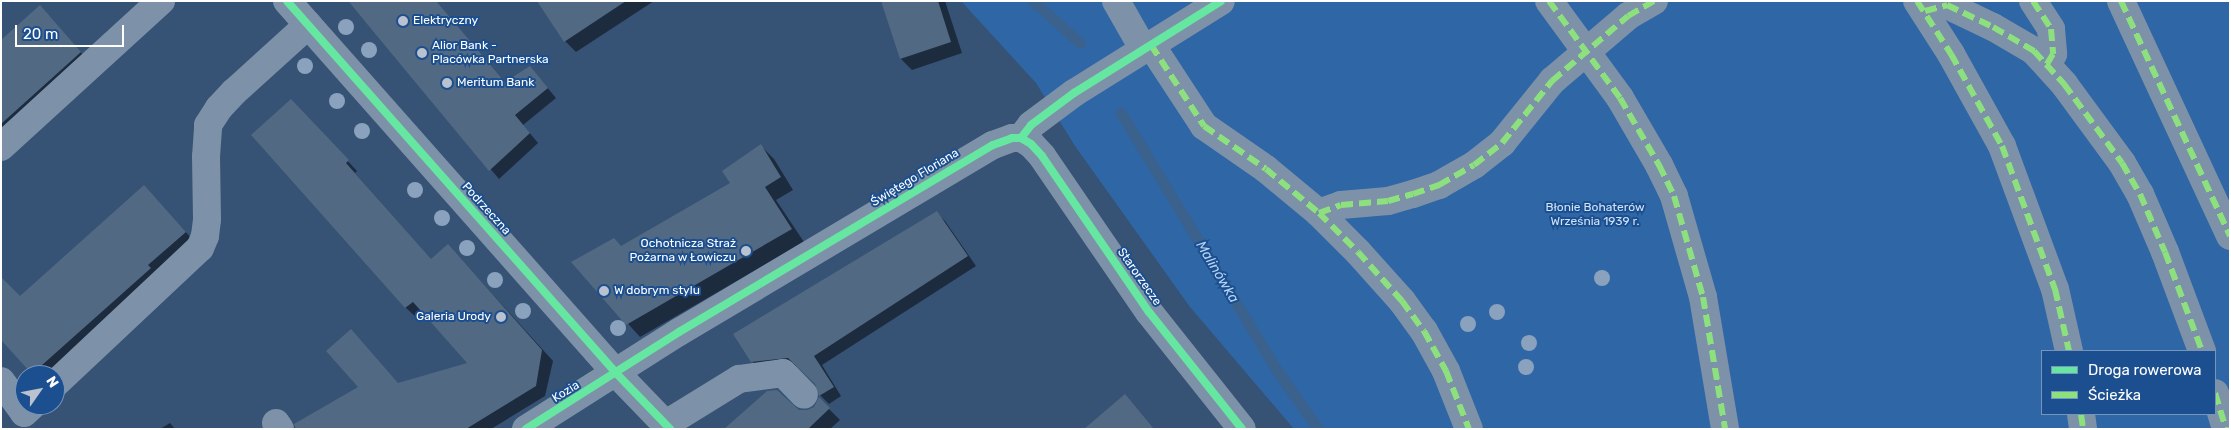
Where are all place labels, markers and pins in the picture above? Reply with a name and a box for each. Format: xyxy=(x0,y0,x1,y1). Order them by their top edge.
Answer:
place label: Elektryczny xyxy=(413,14,478,28)
marker: Elektryczny xyxy=(397,15,409,27)
place label: Alior Bank - Placówka Partnerska xyxy=(432,39,549,67)
marker: Alior Bank - Placówka Partnerska xyxy=(416,47,428,59)
place label: Meritum Bank xyxy=(457,76,534,90)
marker: Meritum Bank xyxy=(441,77,453,89)
place label: Ochotnicza Straż Pożarna w Łowiczu xyxy=(629,237,736,265)
marker: Ochotnicza Straż Pożarna w Łowiczu xyxy=(740,245,752,257)
place label: W dobrym stylu xyxy=(614,284,700,298)
marker: W dobrym stylu xyxy=(598,285,610,297)
place label: Galeria Urody xyxy=(416,310,491,324)
marker: Galeria Urody xyxy=(495,311,507,323)

